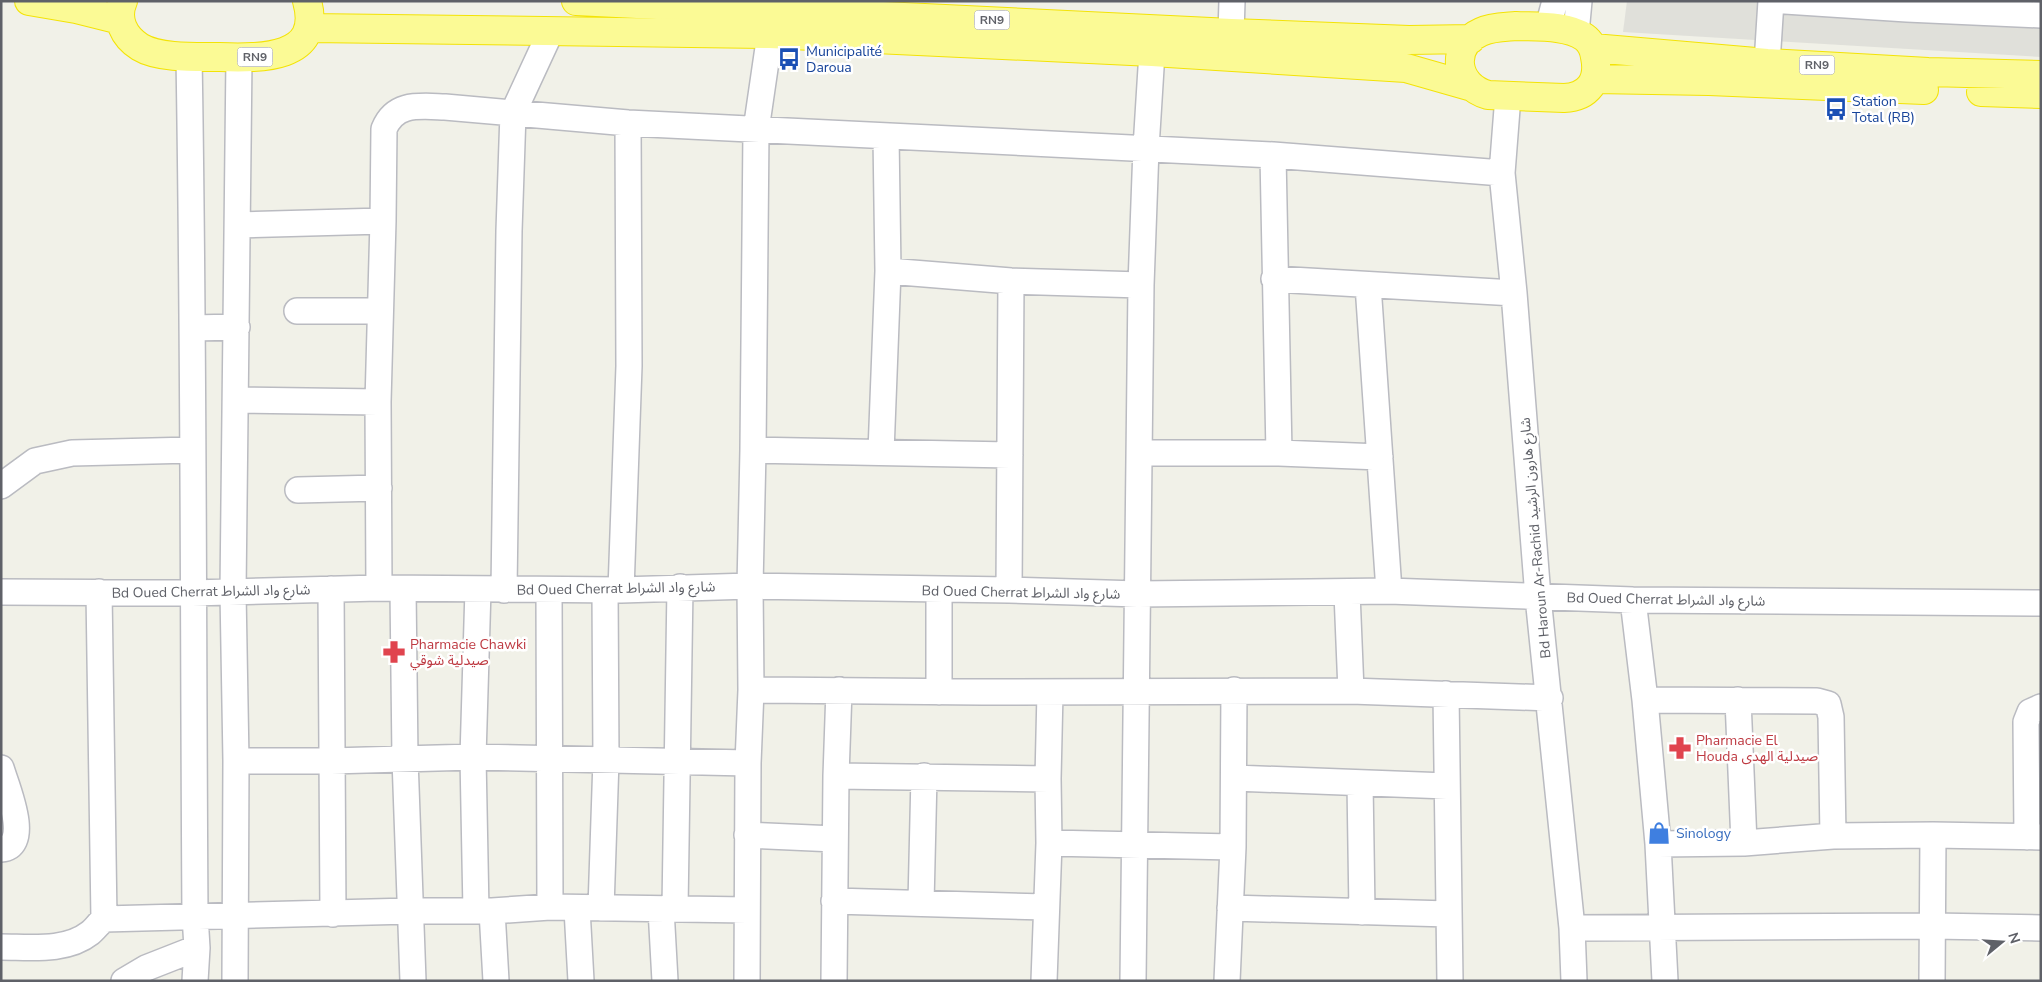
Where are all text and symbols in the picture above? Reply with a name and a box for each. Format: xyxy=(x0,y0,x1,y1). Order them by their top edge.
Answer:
road number: RN9 xyxy=(974,10,1010,30)
place label: Municipalité Daroua xyxy=(806,42,882,77)
bus stop icon: Municipalité Daroua xyxy=(776,46,802,72)
road number: RN9 xyxy=(238,48,272,66)
road number: RN9 xyxy=(1800,56,1834,74)
place label: Station Total (RB) xyxy=(1852,92,1915,127)
bus stop icon: Station Total (RB) xyxy=(1823,96,1849,122)
street label: Bd Haroun Ar-Rachid شارع هارون الرشيد xyxy=(1515,417,1556,659)
street label: Bd Oued Cherrat شارع واد الشراط xyxy=(516,577,716,601)
street label: Bd Oued Cherrat شارع واد الشراط xyxy=(111,580,311,604)
street label: Bd Oued Cherrat شارع واد الشراط xyxy=(921,581,1121,605)
street label: Bd Oued Cherrat شارع واد الشراط xyxy=(1566,588,1766,612)
place label: Pharmacie Chawki صيدلية شوقي xyxy=(410,635,526,671)
pharmacy icon: Pharmacie Chawki صيدلية شوقي xyxy=(381,639,407,665)
place label: Pharmacie El Houda صيدلية الهدى xyxy=(1696,731,1819,766)
pharmacy icon: Pharmacie El Houda صيدلية الهدى xyxy=(1667,735,1693,761)
shop icon: Sinology xyxy=(1646,820,1672,846)
place label: Sinology xyxy=(1676,824,1732,843)
north arrow xyxy=(1977,917,2027,967)
text: N xyxy=(2003,930,2025,946)

